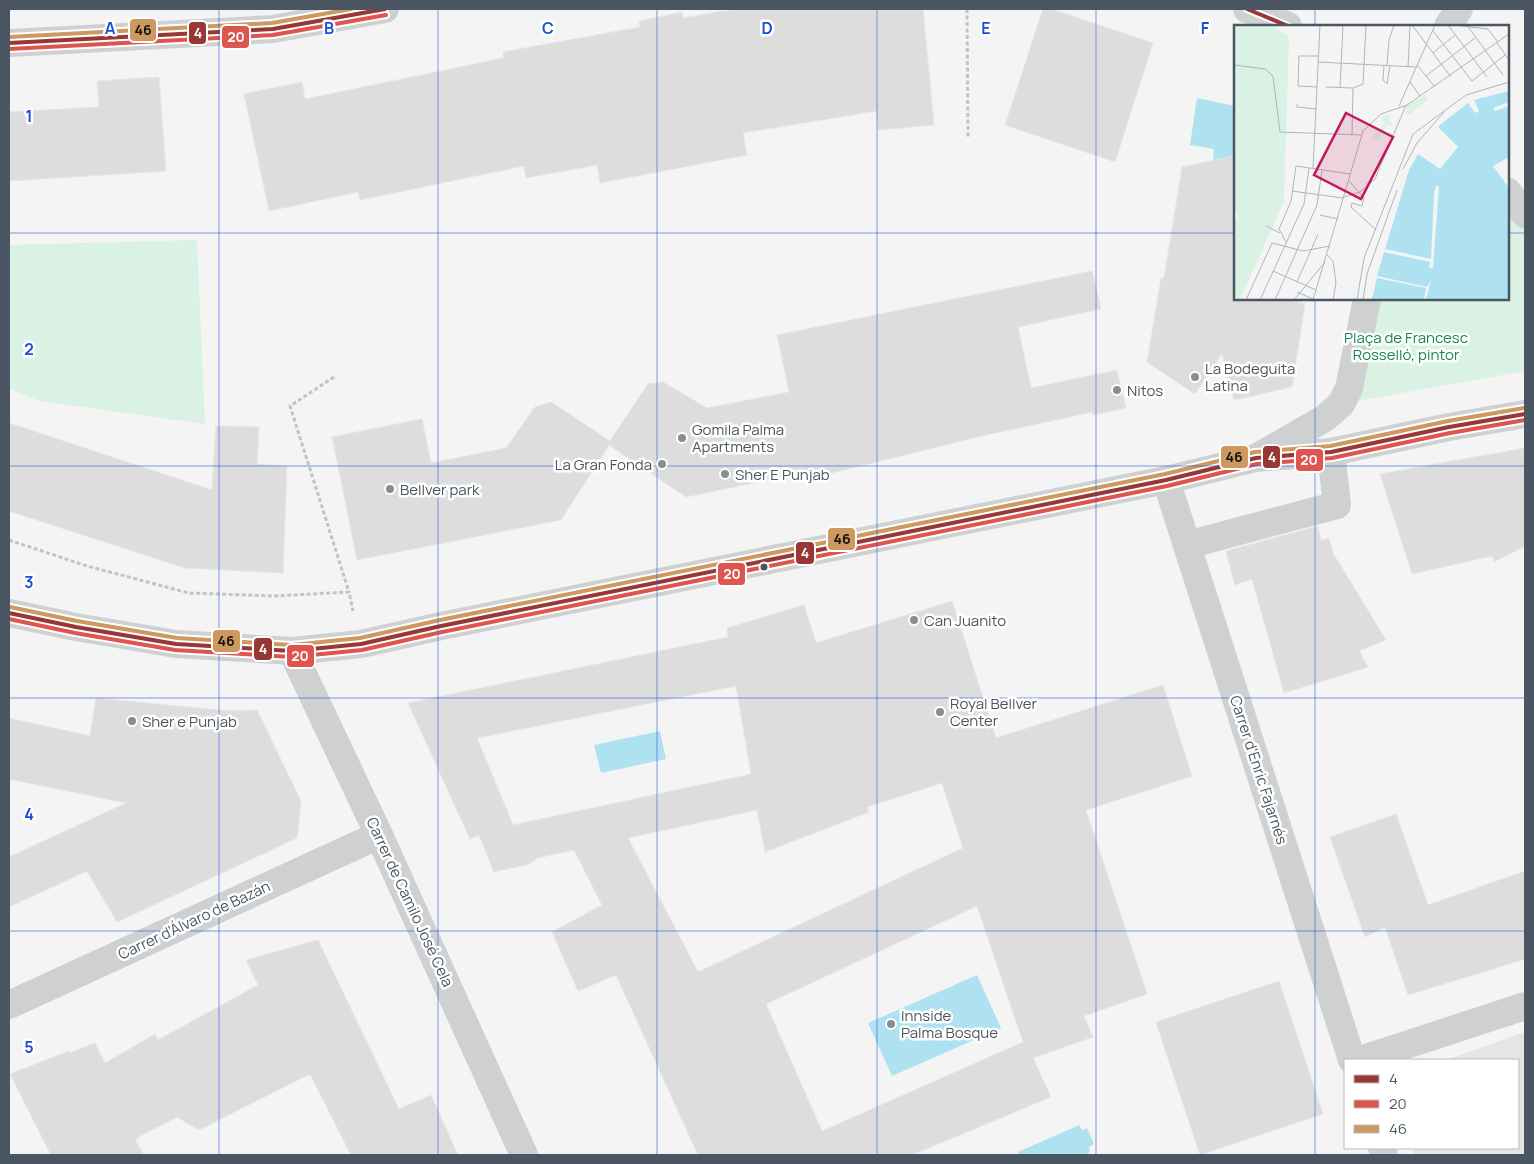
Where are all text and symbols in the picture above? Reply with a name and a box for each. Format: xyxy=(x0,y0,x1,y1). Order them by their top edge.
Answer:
text: A xyxy=(105,17,116,39)
text: B xyxy=(324,17,334,39)
text: C xyxy=(542,17,554,39)
text: D xyxy=(761,17,773,39)
text: E xyxy=(981,17,991,39)
text: F xyxy=(1201,17,1210,39)
line badge: 46 xyxy=(129,18,157,42)
text: 46 xyxy=(134,20,152,39)
line badge: 4 xyxy=(188,21,207,45)
text: 4 xyxy=(194,23,202,42)
line badge: 20 xyxy=(221,25,250,49)
inset map xyxy=(1234,25,1509,300)
text: 20 xyxy=(227,27,245,46)
text: 1 xyxy=(25,105,33,127)
park label: Plaça de Francesc Rosselló, pintor xyxy=(1344,327,1468,365)
text: 2 xyxy=(24,338,34,360)
place label: La Bodeguita Latina xyxy=(1205,358,1295,396)
marker: La Bodeguita Latina xyxy=(1189,371,1201,383)
place label: Nitos xyxy=(1127,380,1163,401)
marker: Nitos xyxy=(1111,384,1123,396)
place label: Gomila Palma Apartments xyxy=(692,419,784,457)
marker: Gomila Palma Apartments xyxy=(676,432,688,444)
line badge: 46 xyxy=(1220,445,1249,469)
line badge: 4 xyxy=(1262,445,1281,469)
text: 46 xyxy=(1225,447,1243,466)
text: 4 xyxy=(1268,447,1276,466)
line badge: 20 xyxy=(1295,448,1324,472)
text: 20 xyxy=(1300,450,1318,469)
place label: La Gran Fonda xyxy=(555,454,652,475)
marker: La Gran Fonda xyxy=(656,458,668,470)
place label: Sher E Punjab xyxy=(735,464,830,485)
marker: Sher E Punjab xyxy=(719,468,731,480)
place label: Bellver park xyxy=(400,479,480,500)
marker: Bellver park xyxy=(384,483,396,495)
line badge: 46 xyxy=(827,527,856,551)
text: 46 xyxy=(833,529,851,548)
line badge: 4 xyxy=(795,541,815,565)
text: 4 xyxy=(801,543,809,562)
line badge: 20 xyxy=(717,562,746,586)
unlabelled marker xyxy=(759,562,769,572)
text: 20 xyxy=(723,564,741,583)
text: 3 xyxy=(24,571,34,593)
place label: Can Juanito xyxy=(924,610,1006,631)
marker: Can Juanito xyxy=(908,614,920,626)
line badge: 46 xyxy=(212,629,241,653)
text: 46 xyxy=(217,631,235,650)
line badge: 4 xyxy=(253,637,273,661)
text: 4 xyxy=(259,639,267,658)
line badge: 20 xyxy=(286,644,315,668)
text: 20 xyxy=(291,646,309,665)
place label: Royal Bellver Center xyxy=(950,693,1038,731)
street label: Carrer d'Enric Fajarnés xyxy=(1225,693,1293,847)
marker: Royal Bellver Center xyxy=(934,706,946,718)
place label: Sher e Punjab xyxy=(142,711,237,732)
marker: Sher e Punjab xyxy=(126,715,138,727)
text: 4 xyxy=(24,803,34,825)
street label: Carrer de Camilo José Cela xyxy=(361,814,459,990)
street label: Carrer d'Álvaro de Bazán xyxy=(114,875,274,965)
place label: Innside Palma Bosque xyxy=(901,1005,998,1043)
marker: Innside Palma Bosque xyxy=(885,1018,897,1030)
text: 5 xyxy=(24,1036,34,1058)
legend xyxy=(1344,1059,1519,1149)
text: 4 xyxy=(1389,1068,1398,1089)
text: 20 xyxy=(1389,1093,1407,1114)
text: 46 xyxy=(1389,1118,1407,1139)

